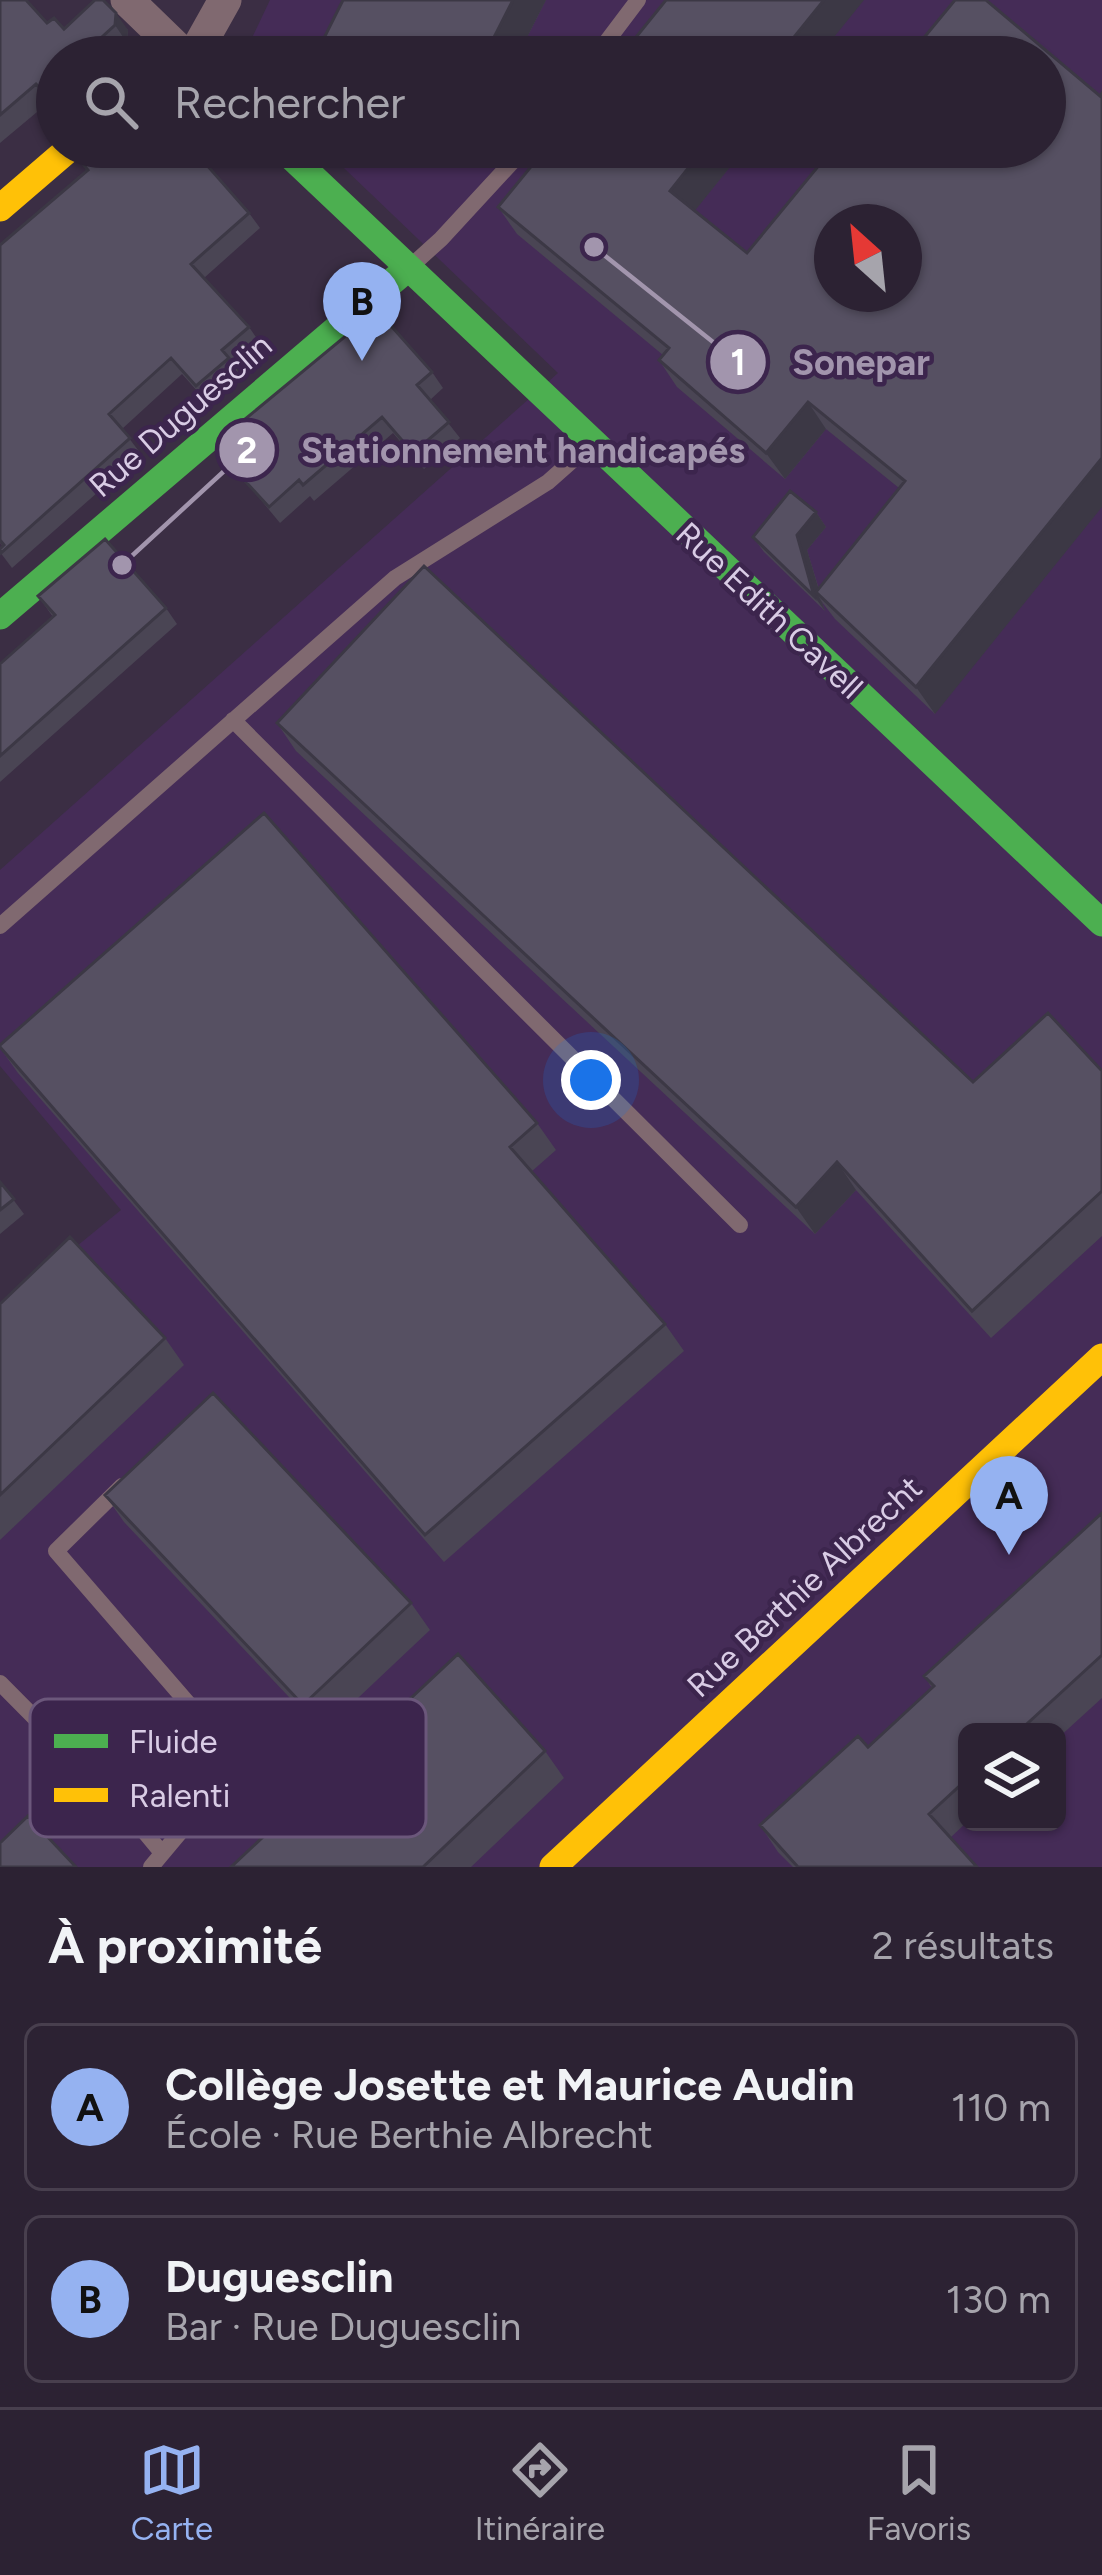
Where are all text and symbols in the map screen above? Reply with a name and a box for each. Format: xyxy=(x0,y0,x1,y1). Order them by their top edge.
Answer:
search box xyxy=(36,36,1066,168)
icon: search xyxy=(78,69,144,135)
text: Rechercher xyxy=(174,75,405,129)
north arrow xyxy=(814,204,922,312)
pin: B xyxy=(323,262,401,361)
street label: Rue Duguesclin xyxy=(81,326,279,505)
callout: Sonepar xyxy=(708,326,953,398)
text: 1 xyxy=(730,341,746,384)
text: Sonepar xyxy=(792,341,930,384)
callout: Stationnement handicapés xyxy=(217,414,769,486)
text: 2 xyxy=(237,429,257,472)
text: Stationnement handicapés xyxy=(301,429,745,472)
street label: Rue Edith Cavell xyxy=(668,514,871,707)
your location xyxy=(561,1050,621,1110)
pin: A xyxy=(970,1456,1048,1555)
street label: Rue Berthie Albrecht xyxy=(679,1468,930,1705)
legend xyxy=(30,1699,426,1837)
text: Fluide xyxy=(129,1722,218,1761)
map controls xyxy=(958,1723,1066,1831)
button: layers xyxy=(958,1723,1066,1831)
text: Ralenti xyxy=(129,1776,230,1815)
text: À proximité xyxy=(48,1915,322,1976)
text: 2 résultats xyxy=(872,1922,1054,1969)
text: Collège Josette et Maurice Audin xyxy=(165,2057,855,2111)
text: A xyxy=(76,2084,104,2131)
text: 110 m xyxy=(951,2084,1051,2131)
text: École · Rue Berthie Albrecht xyxy=(165,2111,653,2158)
text: Duguesclin xyxy=(165,2249,394,2303)
text: B xyxy=(78,2276,102,2323)
text: 130 m xyxy=(946,2276,1051,2323)
text: Bar · Rue Duguesclin xyxy=(165,2303,521,2350)
tab: Carte xyxy=(131,2437,213,2548)
tab: Itinéraire xyxy=(475,2437,605,2548)
tab: Favoris xyxy=(867,2437,971,2548)

